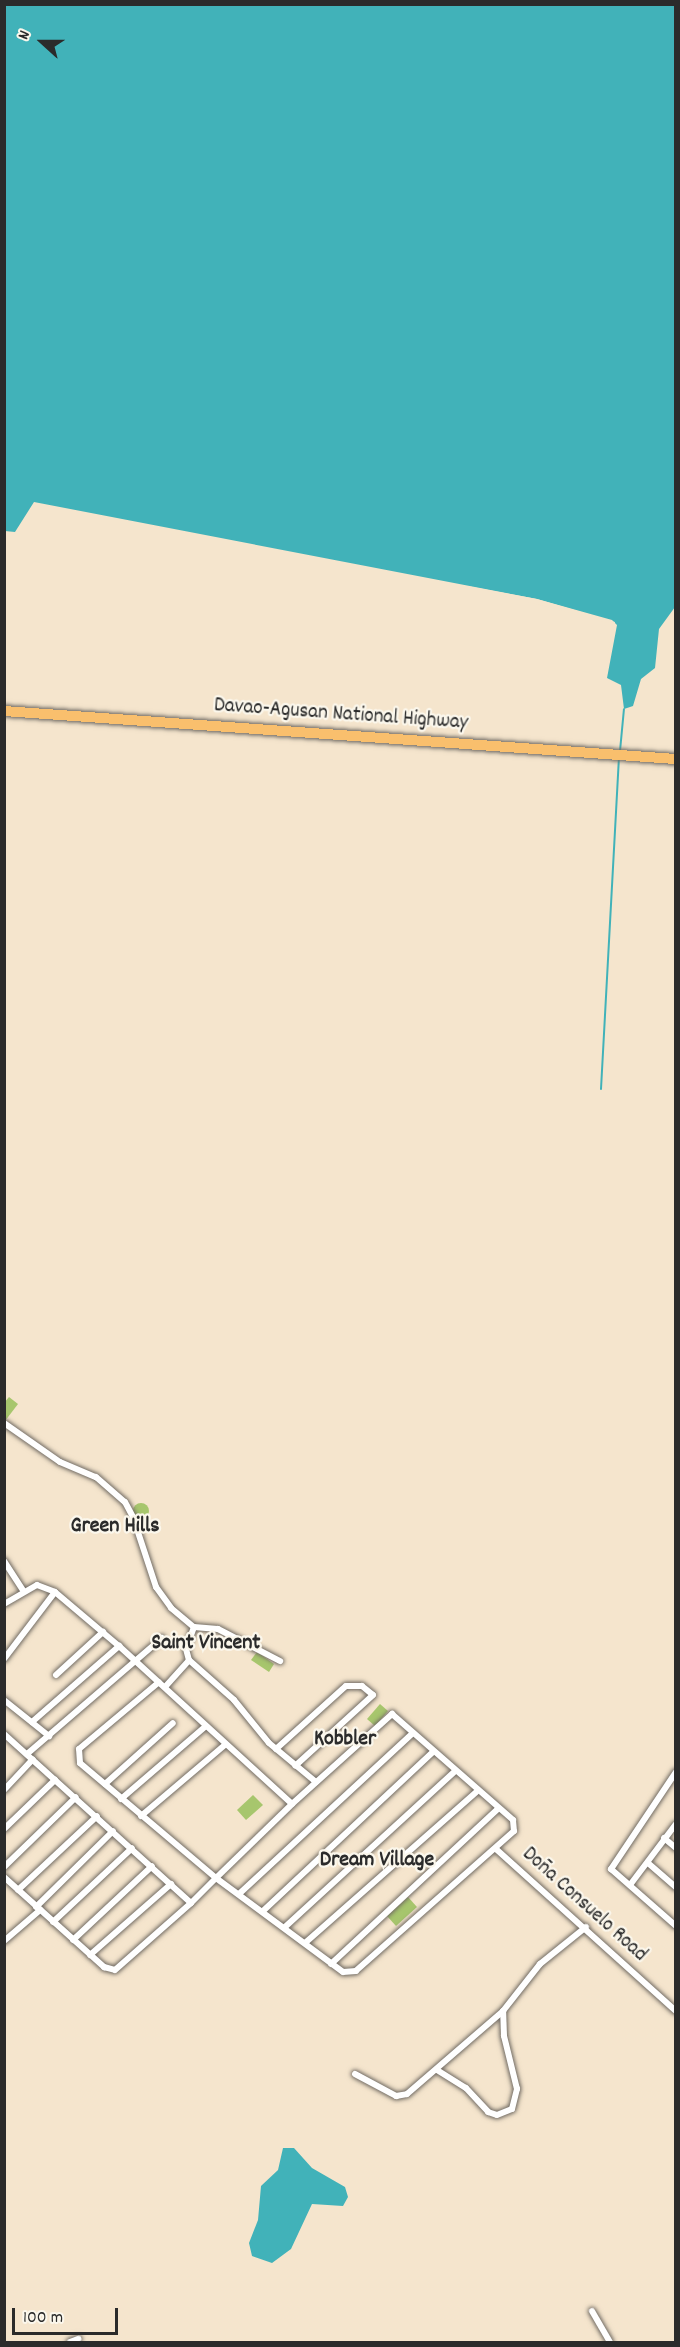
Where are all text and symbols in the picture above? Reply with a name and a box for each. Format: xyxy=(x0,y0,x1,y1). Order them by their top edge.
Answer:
north arrow xyxy=(12,12,72,72)
text: N xyxy=(13,28,37,43)
street label: Davao-Agusan National Highway xyxy=(213,694,469,736)
district label: Green Hills xyxy=(71,1514,159,1540)
district label: Saint Vincent xyxy=(152,1631,260,1657)
district label: Kobbler xyxy=(314,1727,376,1753)
street label: Doña Consuelo Road xyxy=(516,1842,652,1968)
district label: Dream Village xyxy=(320,1848,434,1874)
scale bar xyxy=(15,2296,122,2334)
text: 100 m xyxy=(23,2306,63,2331)

